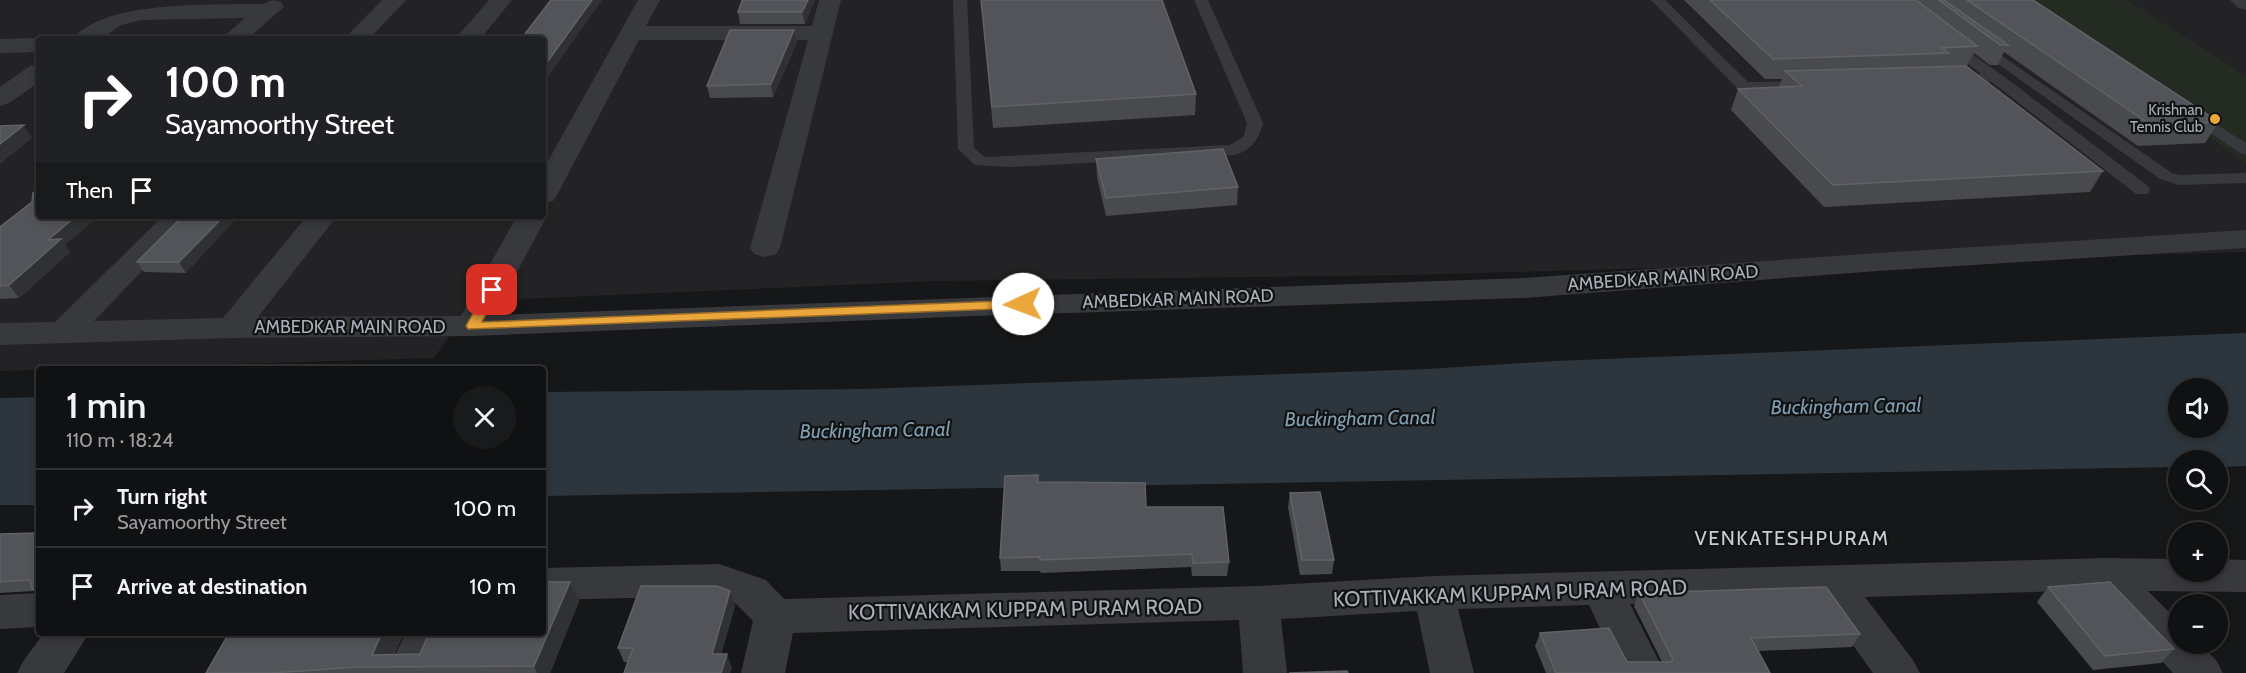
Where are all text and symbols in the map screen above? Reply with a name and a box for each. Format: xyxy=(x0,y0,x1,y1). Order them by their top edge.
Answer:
text: 100 m xyxy=(165,56,286,108)
icon: right xyxy=(66,60,144,138)
place label: Krishnan Tennis Club xyxy=(2130,101,2203,136)
text: Sayamoorthy Street xyxy=(165,108,394,141)
marker: Krishnan Tennis Club xyxy=(2208,112,2222,126)
icon: arrive xyxy=(125,174,158,207)
text: Then xyxy=(66,177,113,204)
street label: AMBEDKAR MAIN ROAD xyxy=(1567,260,1759,296)
pin xyxy=(466,264,517,315)
position arrow xyxy=(991,272,1055,336)
icon: arrive xyxy=(475,273,508,306)
street label: AMBEDKAR MAIN ROAD xyxy=(1082,285,1274,313)
street label: AMBEDKAR MAIN ROAD xyxy=(254,316,446,338)
map controls xyxy=(2168,378,2228,654)
button: sound xyxy=(2168,378,2228,438)
text: 1 min xyxy=(66,383,146,427)
button: close xyxy=(453,386,516,449)
water label: Buckingham Canal xyxy=(1771,393,1922,419)
water label: Buckingham Canal xyxy=(1285,405,1436,431)
water label: Buckingham Canal xyxy=(800,417,951,443)
text: 110 m · 18:24 xyxy=(66,428,174,452)
button: search xyxy=(2168,450,2228,510)
text: Turn right xyxy=(117,483,207,510)
icon: right xyxy=(66,492,99,525)
text: 100 m xyxy=(454,495,516,522)
text: Sayamoorthy Street xyxy=(117,510,287,534)
button: + xyxy=(2168,522,2228,582)
district label: VENKATESHPURAM xyxy=(1695,526,1890,550)
icon: arrive xyxy=(66,570,99,603)
text: Arrive at destination xyxy=(117,573,307,600)
text: 10 m xyxy=(469,573,516,600)
street label: KOTTIVAKKAM KUPPAM PURAM ROAD xyxy=(1333,574,1687,612)
street label: KOTTIVAKKAM KUPPAM PURAM ROAD xyxy=(848,593,1202,625)
button: − xyxy=(2168,594,2228,654)

